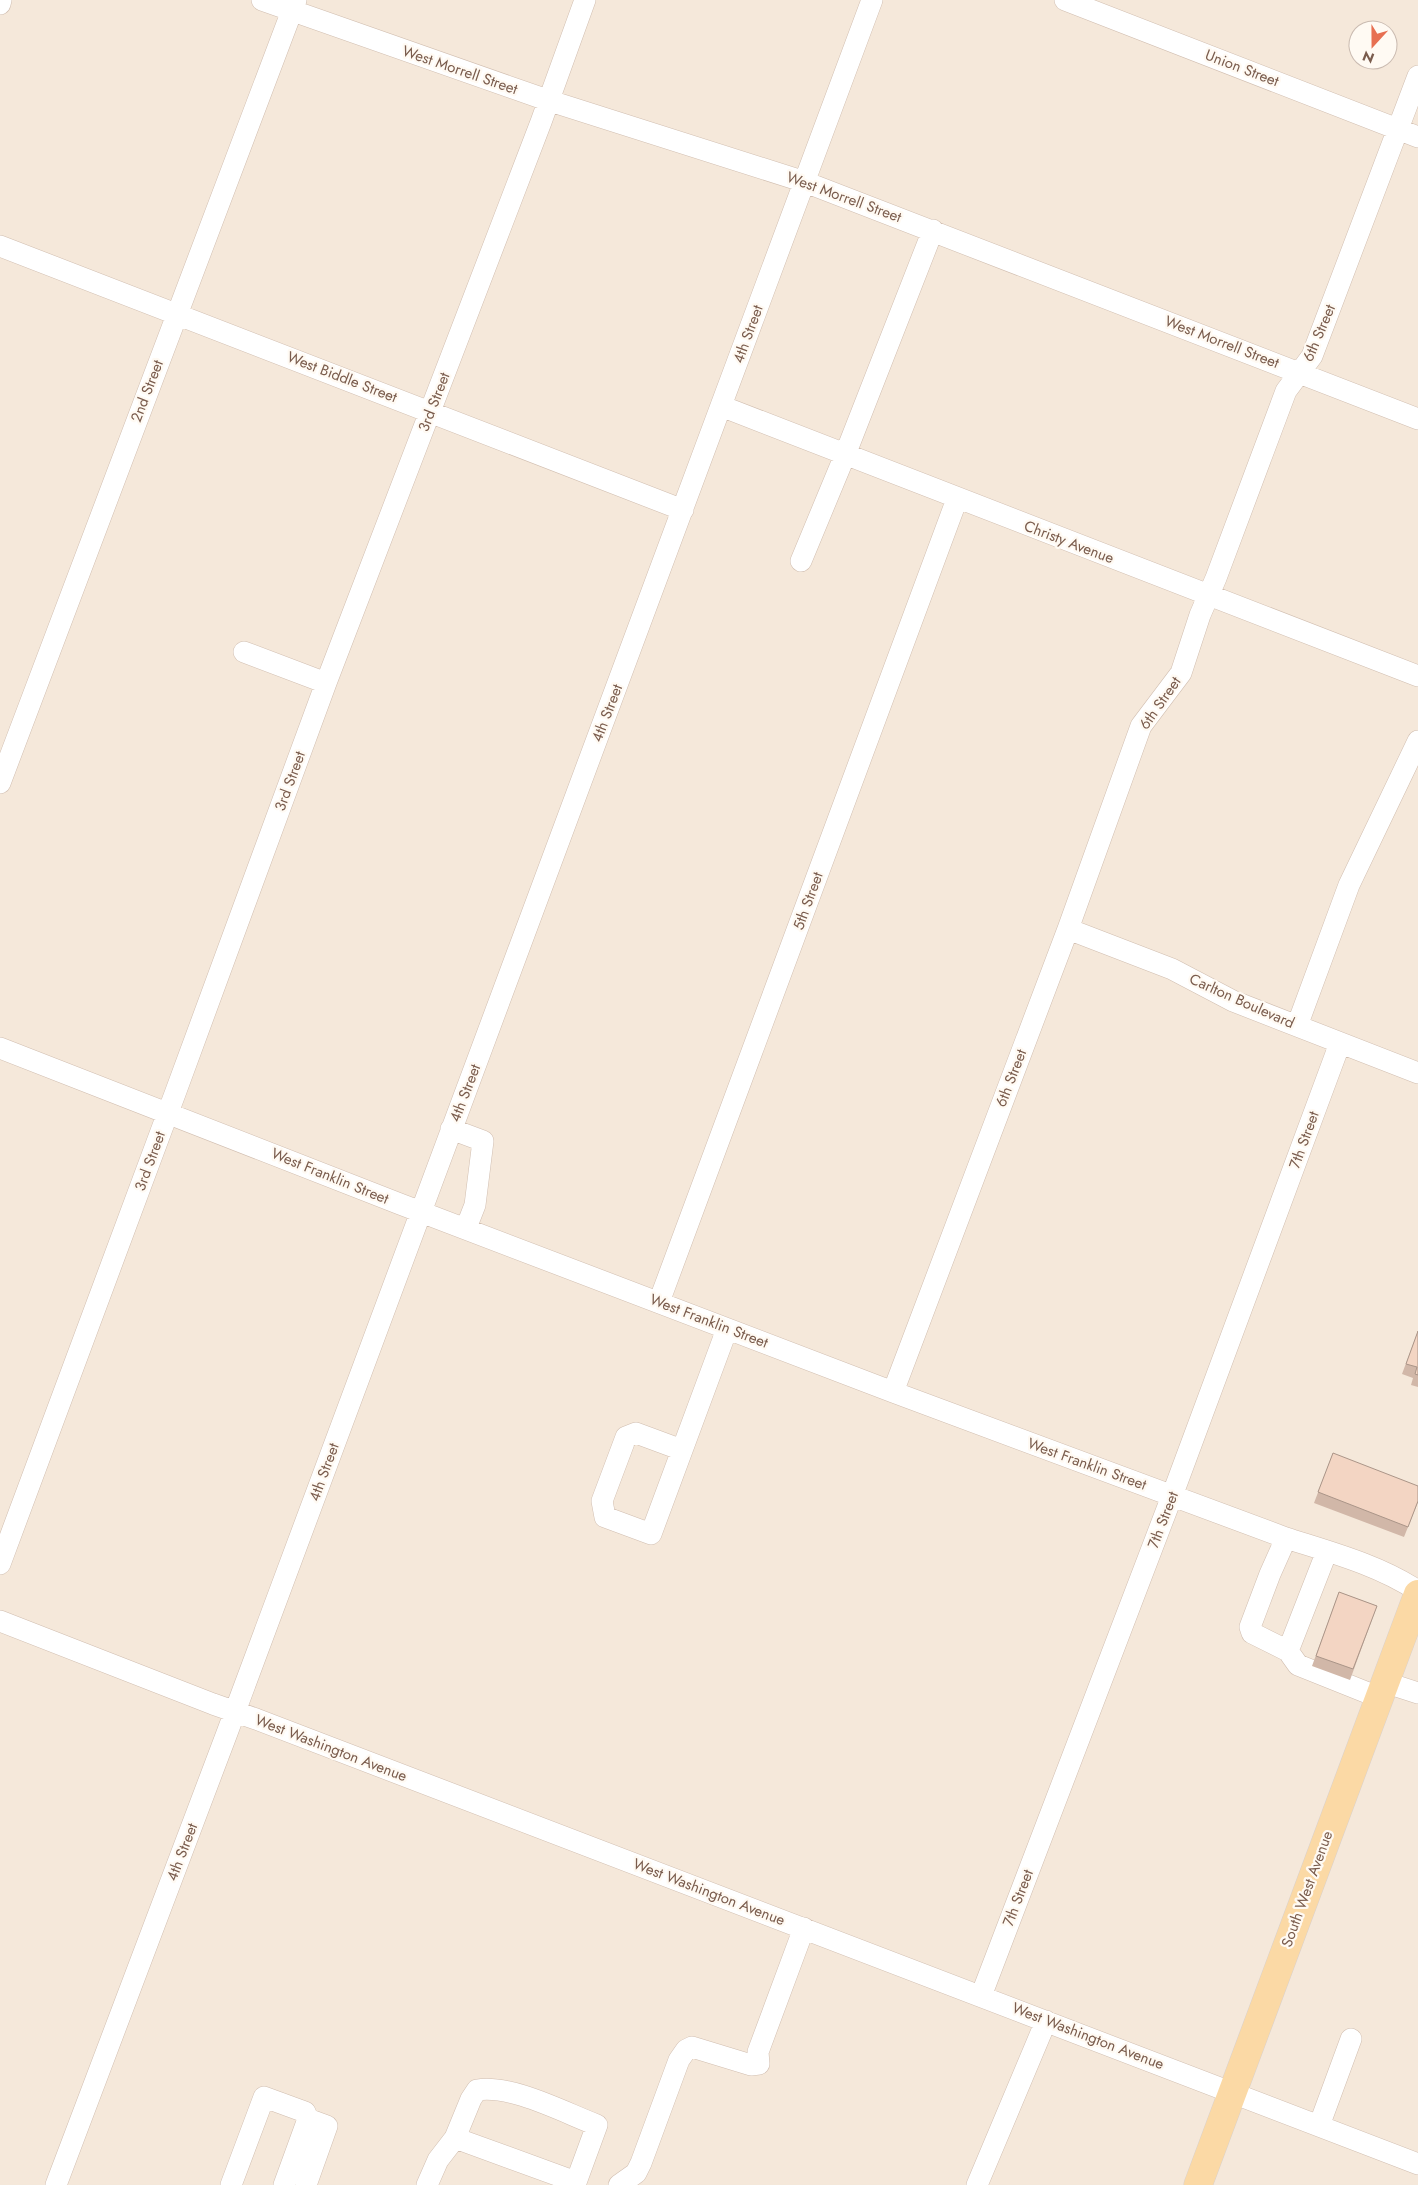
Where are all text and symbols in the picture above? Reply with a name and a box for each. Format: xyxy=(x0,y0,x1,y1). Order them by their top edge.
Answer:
north arrow xyxy=(1348,20,1398,70)
street label: West Morrell Street xyxy=(399,40,521,100)
street label: Union Street xyxy=(1202,44,1282,92)
text: N xyxy=(1360,46,1377,68)
street label: West Morrell Street xyxy=(783,166,905,228)
street label: 4th Street xyxy=(727,301,769,366)
street label: 6th Street xyxy=(1297,301,1341,365)
street label: West Morrell Street xyxy=(1162,310,1283,374)
street label: West Biddle Street xyxy=(284,346,401,408)
street label: 2nd Street xyxy=(125,356,169,425)
street label: 3rd Street xyxy=(413,369,456,435)
street label: Christy Avenue xyxy=(1021,515,1117,569)
street label: 6th Street xyxy=(1134,672,1187,734)
street label: 4th Street xyxy=(586,680,628,745)
street label: 3rd Street xyxy=(269,748,311,814)
street label: 5th Street xyxy=(787,869,829,933)
street label: Carlton Boulevard xyxy=(1186,968,1298,1034)
street label: 6th Street xyxy=(990,1045,1032,1110)
street label: 4th Street xyxy=(444,1060,486,1125)
street label: 7th Street xyxy=(1283,1108,1325,1172)
street label: 3rd Street xyxy=(129,1128,171,1194)
street label: West Franklin Street xyxy=(268,1142,392,1210)
street label: West Franklin Street xyxy=(647,1288,772,1354)
street label: West Franklin Street xyxy=(1024,1432,1150,1496)
street label: 4th Street xyxy=(303,1439,345,1504)
street label: 7th Street xyxy=(1142,1488,1184,1552)
street label: West Washington Avenue xyxy=(252,1709,410,1787)
street label: 4th Street xyxy=(161,1819,203,1884)
street label: South West Avenue xyxy=(1276,1827,1338,1950)
street label: West Washington Avenue xyxy=(630,1853,788,1931)
street label: 7th Street xyxy=(997,1866,1039,1930)
street label: West Washington Avenue xyxy=(1009,1997,1167,2075)

